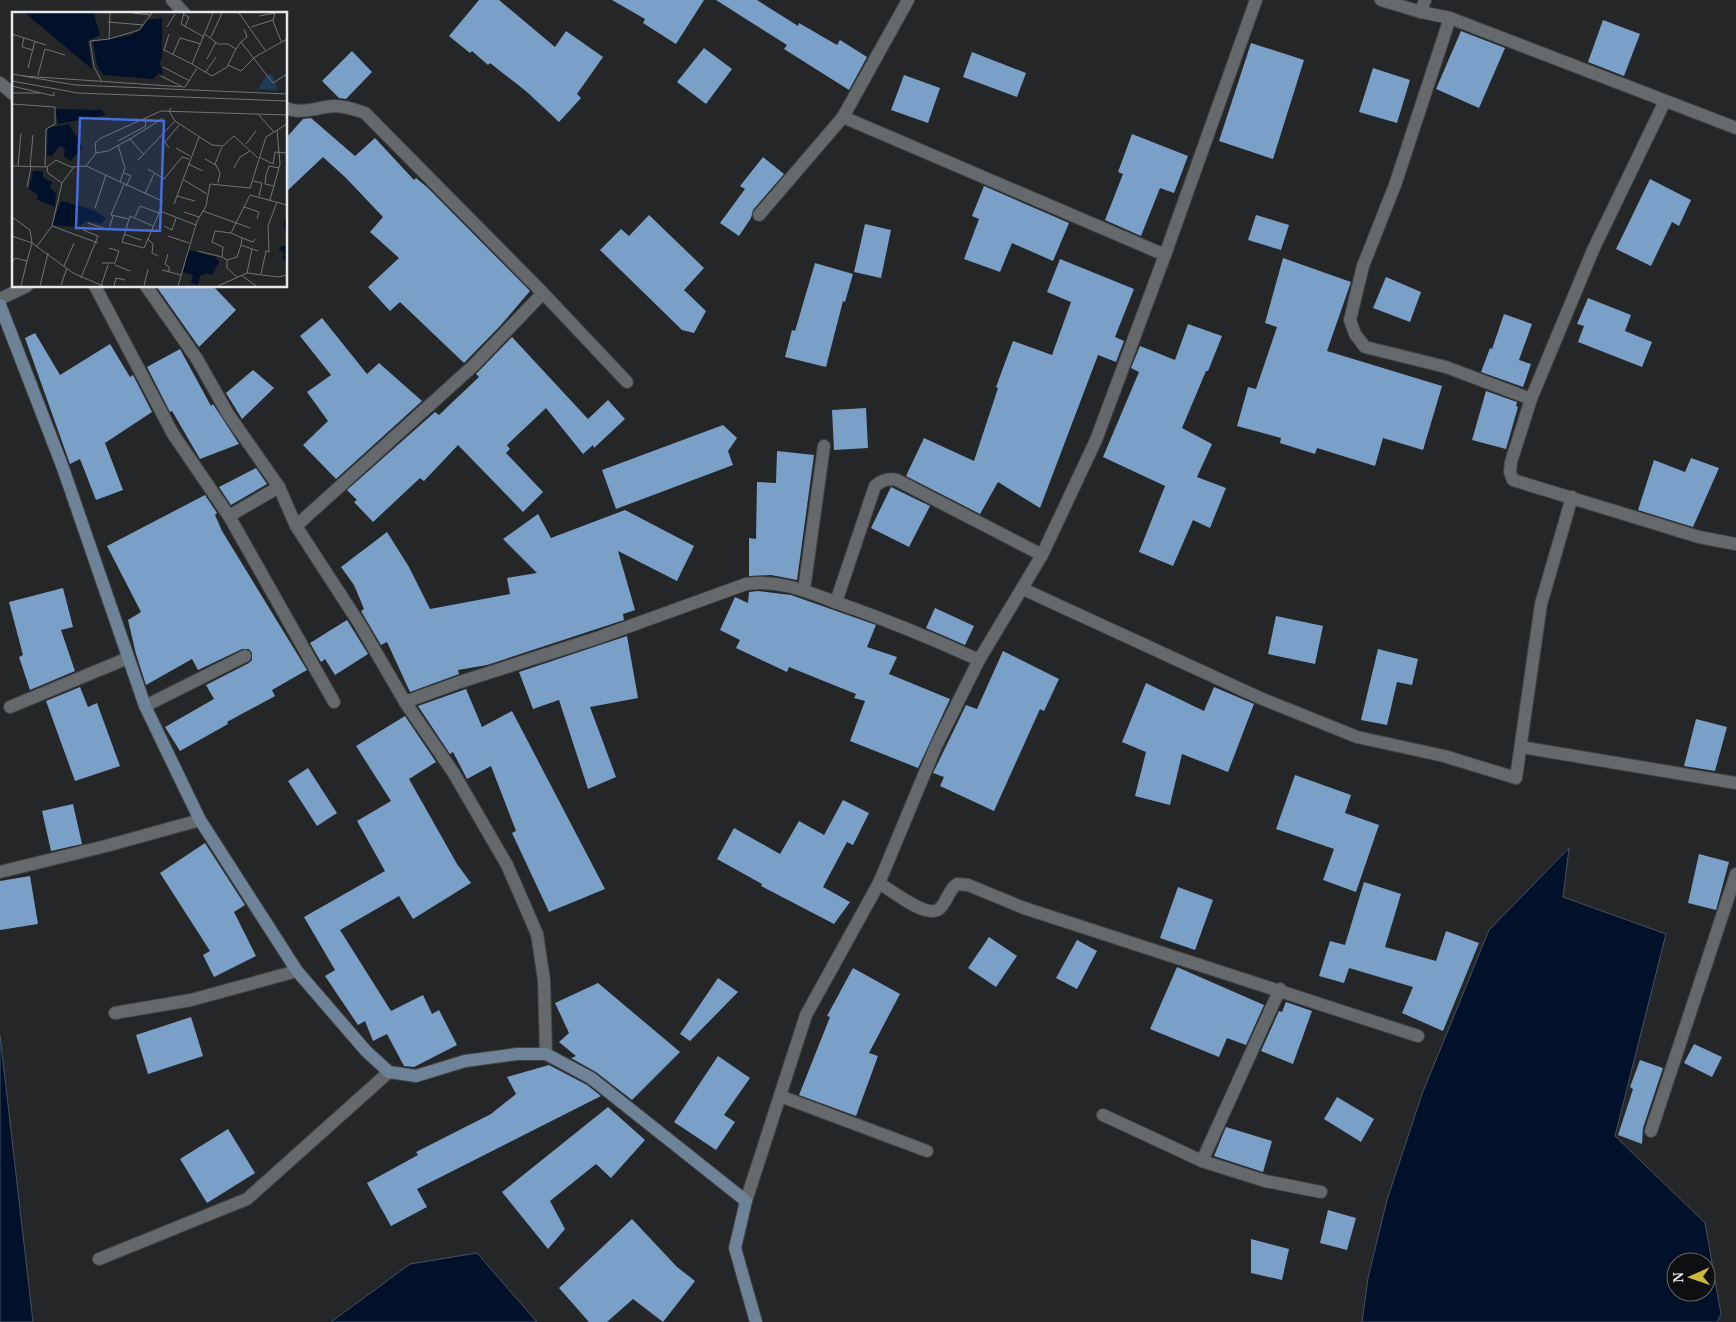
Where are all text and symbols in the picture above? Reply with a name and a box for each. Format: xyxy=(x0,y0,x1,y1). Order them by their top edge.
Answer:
inset map xyxy=(12,12,288,288)
north arrow xyxy=(1666,1252,1716,1302)
text: N xyxy=(1668,1271,1687,1283)

